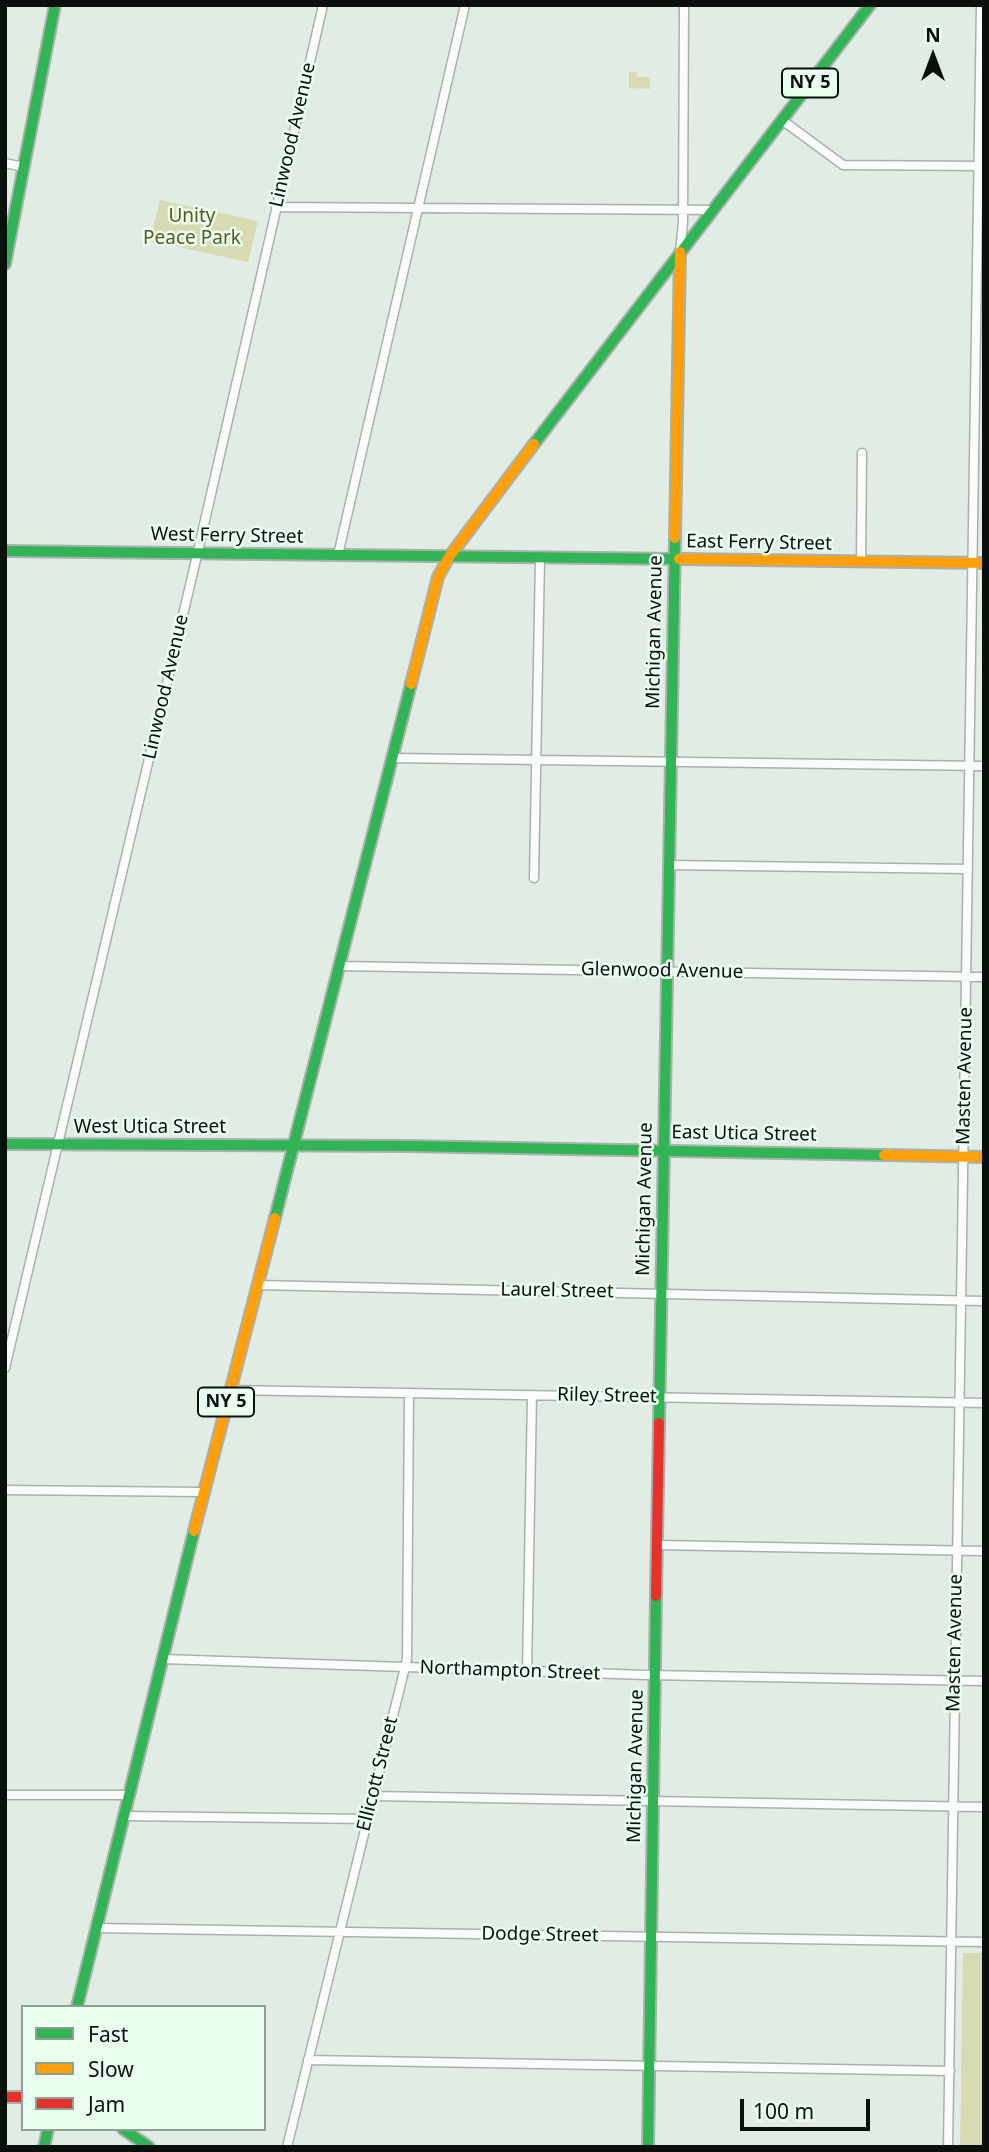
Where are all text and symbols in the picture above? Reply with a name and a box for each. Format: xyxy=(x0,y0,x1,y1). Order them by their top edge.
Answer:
north arrow xyxy=(898,21,968,91)
text: N xyxy=(925,22,941,48)
street label: Linwood Avenue xyxy=(265,60,321,210)
road number: NY 5 xyxy=(782,68,838,98)
park label: Unity Peace Park xyxy=(143,206,241,250)
street label: West Ferry Street xyxy=(150,523,304,549)
street label: East Ferry Street xyxy=(686,530,832,556)
street label: Michigan Avenue xyxy=(642,555,668,709)
street label: Linwood Avenue xyxy=(138,612,194,762)
street label: Glenwood Avenue xyxy=(581,958,743,984)
street label: Masten Avenue xyxy=(952,1007,978,1145)
street label: West Utica Street xyxy=(74,1117,226,1139)
street label: East Utica Street xyxy=(671,1121,817,1147)
street label: Michigan Avenue xyxy=(632,1122,658,1276)
street label: Laurel Street xyxy=(500,1279,614,1303)
street label: Riley Street xyxy=(557,1384,657,1408)
road number: NY 5 xyxy=(198,1387,254,1416)
street label: Masten Avenue xyxy=(942,1574,968,1712)
street label: Northampton Street xyxy=(419,1656,601,1686)
street label: Michigan Avenue xyxy=(623,1689,649,1843)
street label: Ellicott Street xyxy=(353,1714,403,1834)
street label: Dodge Street xyxy=(481,1923,599,1947)
legend xyxy=(21,2005,266,2131)
text: Fast xyxy=(88,2020,128,2048)
text: Slow xyxy=(88,2055,134,2083)
scale bar xyxy=(744,2086,874,2130)
text: Jam xyxy=(88,2090,125,2118)
text: 100 m xyxy=(753,2097,814,2125)

